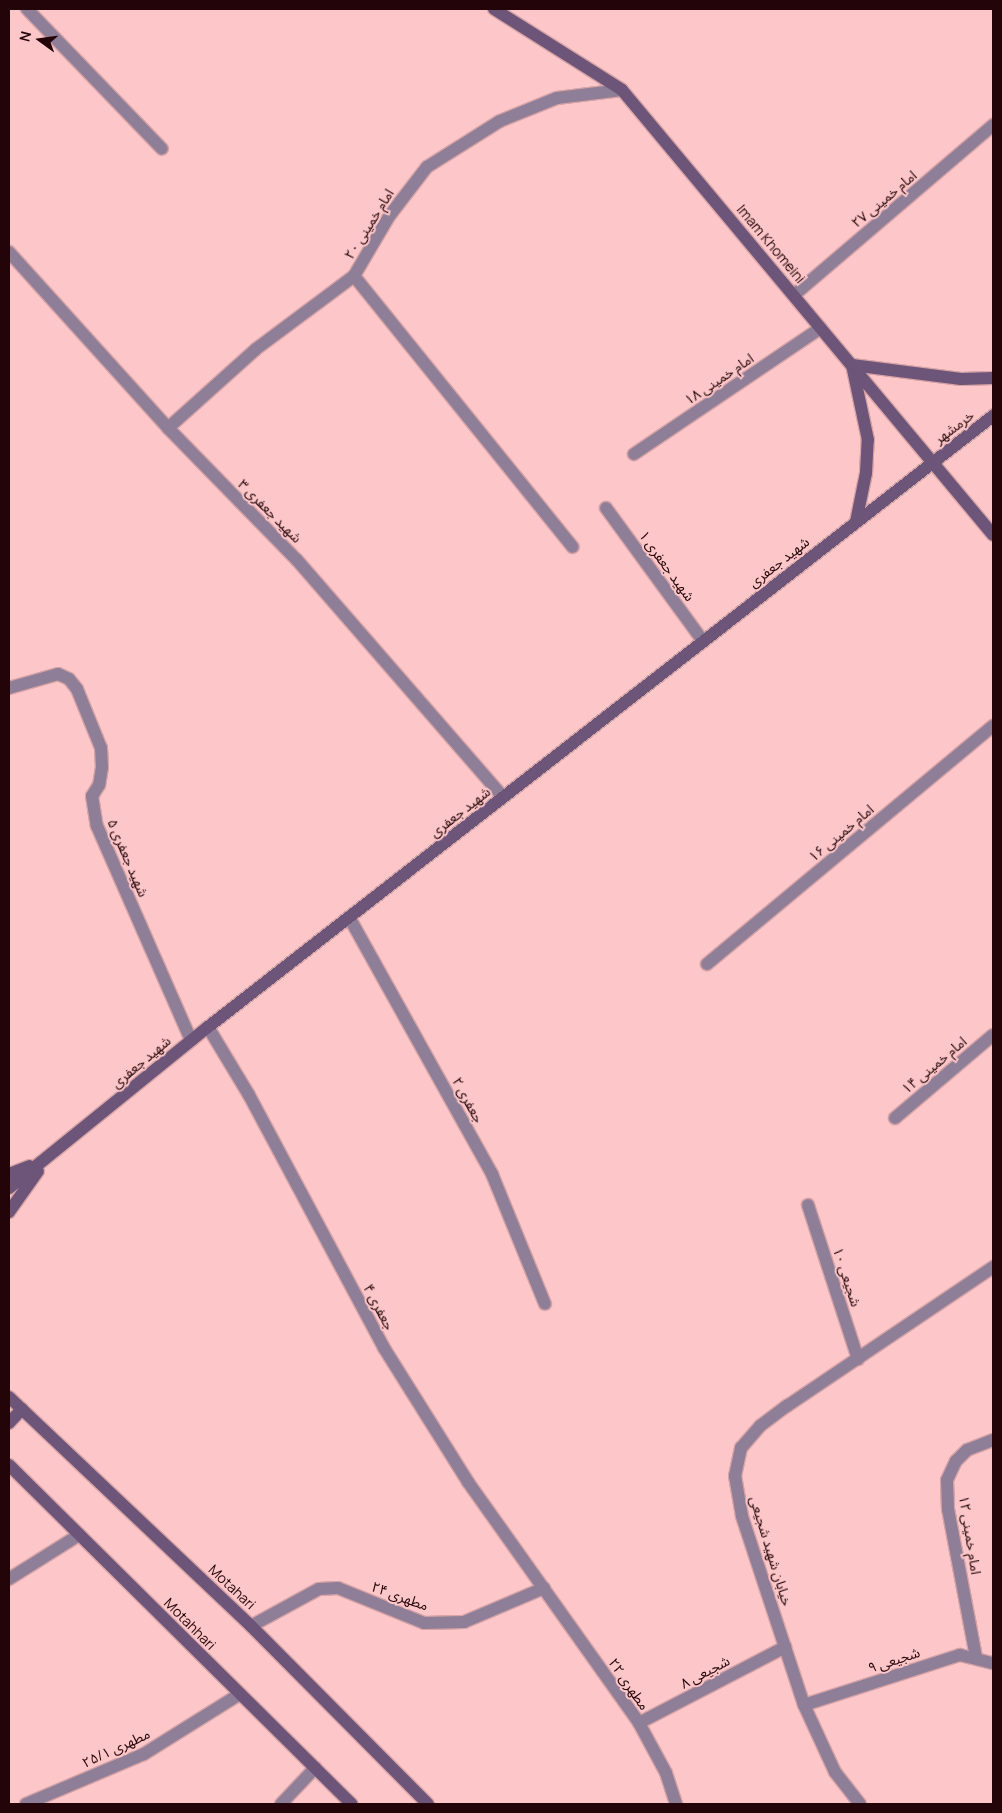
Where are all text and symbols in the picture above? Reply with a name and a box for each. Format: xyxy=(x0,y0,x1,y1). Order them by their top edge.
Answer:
north arrow xyxy=(15,15,65,65)
text: N xyxy=(15,29,35,43)
street label: امام خمینی ۲۷ xyxy=(848,167,920,231)
street label: امام خمینی ۲۰ xyxy=(341,186,397,262)
street label: Imam Khomeini xyxy=(733,201,809,287)
street label: امام خمینی ۱۸ xyxy=(681,350,757,408)
street label: خرمشهر xyxy=(931,407,977,447)
street label: شهید جعفری ۳ xyxy=(235,476,305,546)
street label: شهید جعفری ۱ xyxy=(636,527,698,605)
street label: شهید جعفری xyxy=(745,533,813,591)
street label: شهید جعفری xyxy=(426,783,494,841)
street label: امام خمینی ۱۶ xyxy=(805,801,877,865)
street label: شهید جعفری ۵ xyxy=(104,817,152,899)
street label: شهید جعفری xyxy=(108,1032,174,1092)
street label: امام خمینی ۱۴ xyxy=(898,1033,970,1097)
street label: جعفری ۲ xyxy=(449,1074,487,1126)
street label: شجیعی ۱۰ xyxy=(830,1245,864,1309)
street label: جعفری ۴ xyxy=(360,1281,398,1333)
street label: خیابان شهید شجیعی xyxy=(746,1494,796,1608)
street label: امام خمینی ۱۲ xyxy=(955,1494,985,1576)
street label: Motahari xyxy=(205,1561,259,1613)
street label: مطهری ۲۴ xyxy=(369,1578,431,1614)
street label: Motahhari xyxy=(161,1595,219,1653)
street label: شجیعی ۹ xyxy=(866,1644,922,1676)
street label: شجیعی ۸ xyxy=(677,1652,733,1692)
street label: مطهری ۲۲ xyxy=(605,1655,653,1713)
street label: مطهری ۲۵/۱ xyxy=(79,1725,153,1771)

